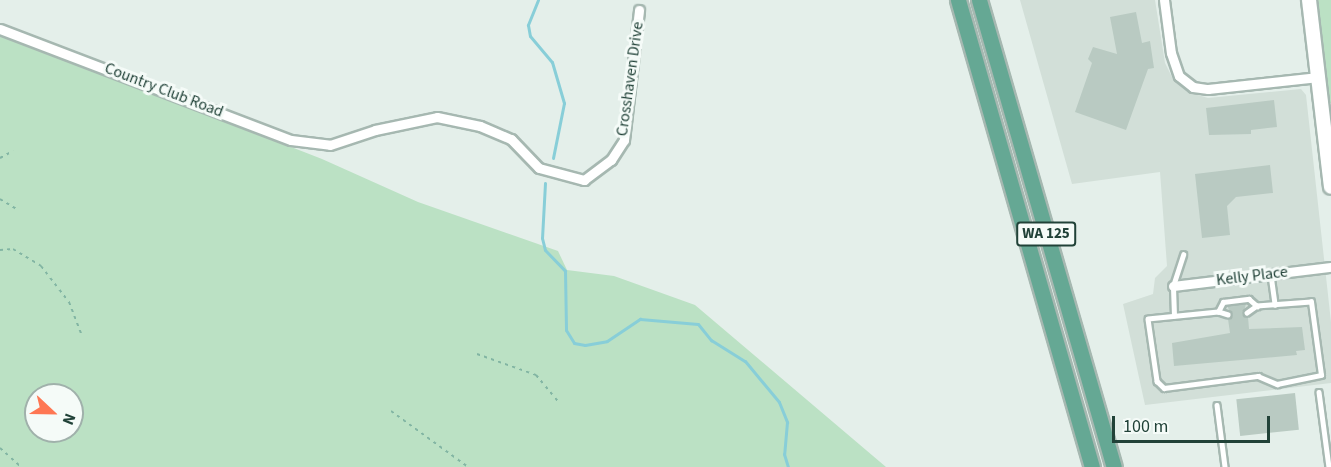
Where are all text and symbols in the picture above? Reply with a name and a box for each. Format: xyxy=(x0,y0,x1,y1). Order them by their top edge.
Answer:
street label: Crosshaven Drive xyxy=(612,21,648,137)
street label: Country Club Road xyxy=(102,59,226,121)
road number: WA 125 xyxy=(1016,222,1076,246)
street label: Kelly Place xyxy=(1215,262,1289,290)
north arrow xyxy=(24,383,84,443)
scale bar xyxy=(1115,404,1272,442)
text: N xyxy=(57,410,81,428)
text: 100 m xyxy=(1123,414,1168,439)

